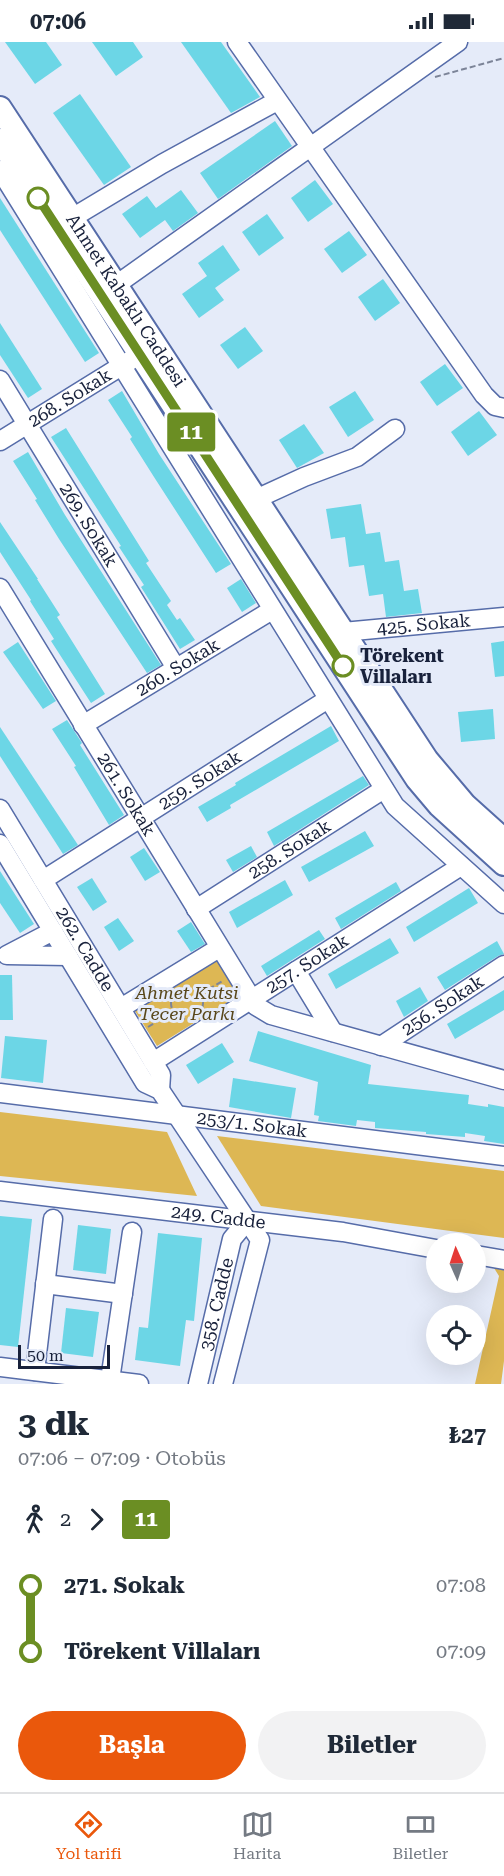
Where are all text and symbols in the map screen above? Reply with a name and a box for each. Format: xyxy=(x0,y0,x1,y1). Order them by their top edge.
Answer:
text: 07:06 xyxy=(30,9,86,34)
unlabelled marker xyxy=(27,187,49,209)
street label: Ahmet Kabaklı Caddesi xyxy=(62,210,191,391)
street label: 268. Sokak xyxy=(24,364,115,431)
line badge: 11 xyxy=(164,412,218,452)
text: 11 xyxy=(179,420,203,444)
street label: 269. Sokak xyxy=(56,479,123,570)
street label: 425. Sokak xyxy=(376,609,471,639)
street label: 260. Sokak xyxy=(132,633,223,700)
place label: Törekent Villaları xyxy=(360,645,444,687)
marker: Törekent Villaları xyxy=(332,655,354,677)
street label: 259. Sokak xyxy=(154,746,245,814)
street label: 261. Sokak xyxy=(93,749,160,840)
street label: 258. Sokak xyxy=(244,815,335,883)
street label: 262. Cadde xyxy=(52,903,119,995)
street label: 257. Sokak xyxy=(262,929,352,997)
street label: 256. Sokak xyxy=(397,970,488,1040)
park label: Ahmet Kutsi Tecer Parkı xyxy=(134,982,239,1024)
street label: 253/1. Sokak xyxy=(195,1107,309,1141)
street label: 249. Cadde xyxy=(170,1201,267,1233)
north arrow xyxy=(426,1233,486,1293)
map controls xyxy=(426,1233,486,1365)
street label: 358. Cadde xyxy=(195,1255,237,1353)
button: locate xyxy=(426,1305,486,1365)
scale bar xyxy=(18,1342,110,1370)
text: 50 m xyxy=(27,1346,64,1365)
text: 3 dk xyxy=(18,1404,90,1443)
text: ₺27 xyxy=(449,1423,486,1448)
text: 07:06 – 07:09 · Otobüs xyxy=(18,1446,226,1470)
icon: walk xyxy=(18,1503,51,1536)
icon: forward xyxy=(80,1503,113,1536)
text: 2 xyxy=(60,1507,71,1531)
text: 11 xyxy=(134,1507,158,1531)
text: 271. Sokak xyxy=(64,1573,185,1598)
text: 07:08 xyxy=(436,1573,486,1597)
text: Törekent Villaları xyxy=(64,1639,260,1664)
text: 07:09 xyxy=(436,1639,486,1663)
button: Başla xyxy=(18,1711,246,1780)
button: Biletler xyxy=(258,1711,486,1780)
tab: Yol tarifi xyxy=(56,1808,122,1863)
tab: Harita xyxy=(233,1808,281,1863)
tab: Biletler xyxy=(392,1808,448,1863)

